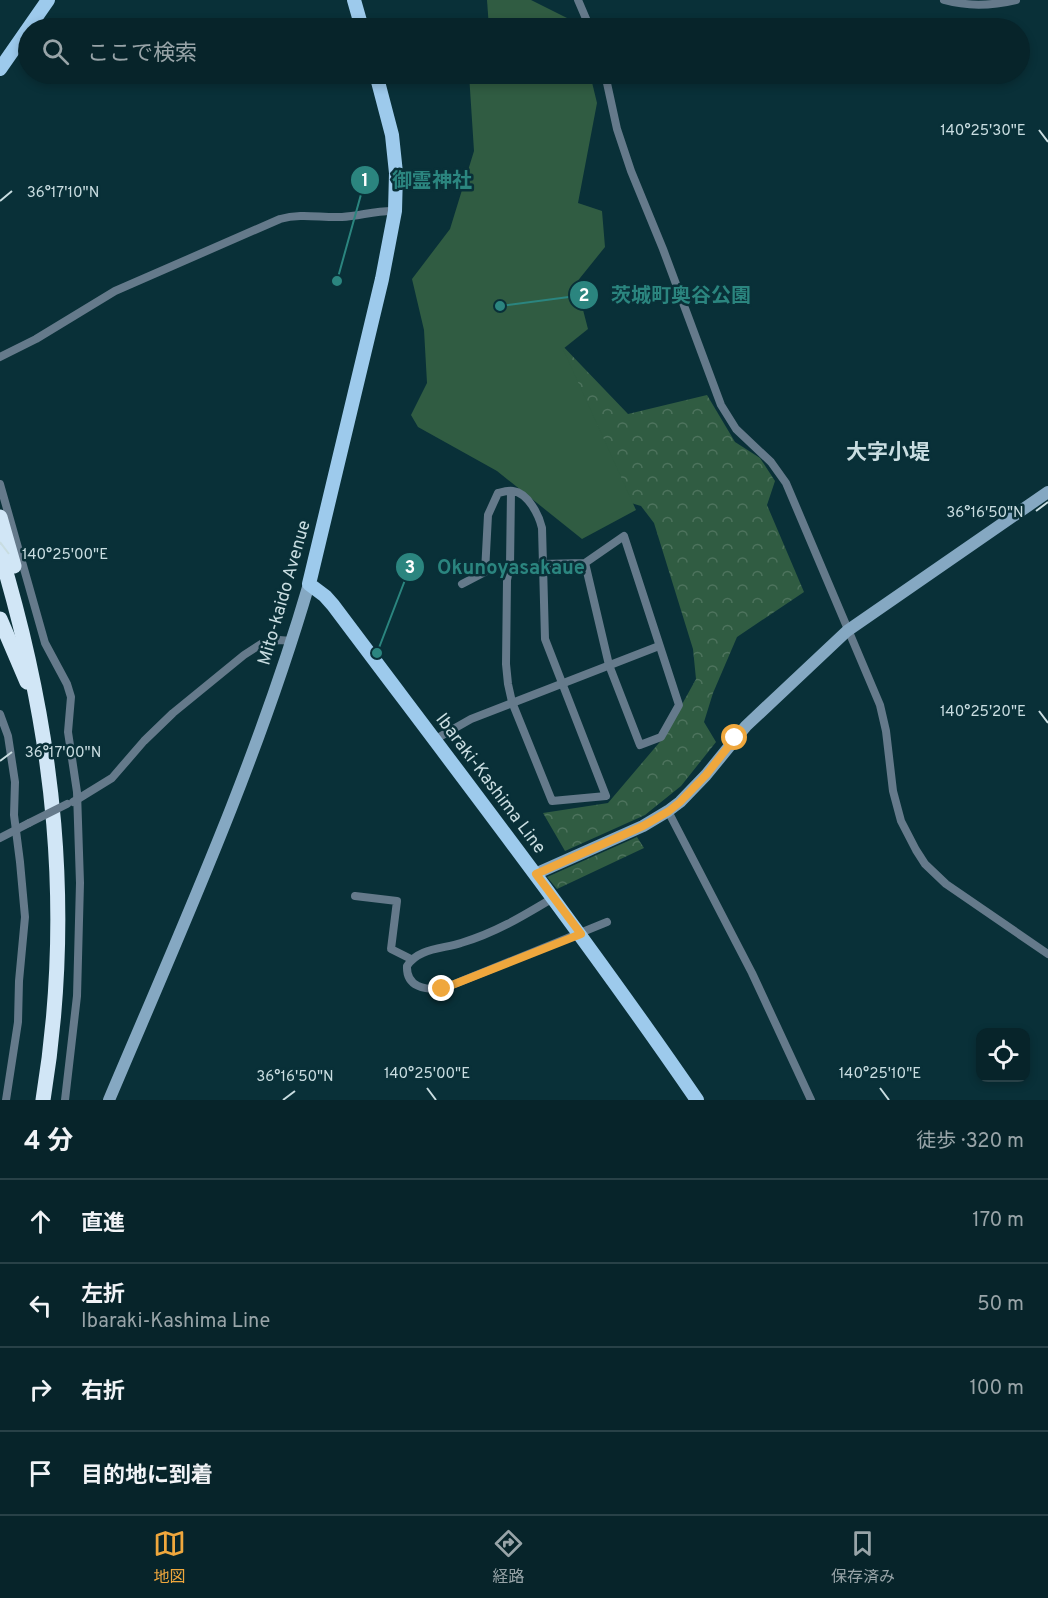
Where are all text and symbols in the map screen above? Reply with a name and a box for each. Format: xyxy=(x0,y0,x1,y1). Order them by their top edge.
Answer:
search box xyxy=(18,18,1030,84)
icon: search xyxy=(39,35,72,68)
text: ここで検索 xyxy=(87,41,197,68)
text: 140°25'30"E xyxy=(940,122,1026,141)
callout: 御霊神社 xyxy=(350,161,484,199)
text: 御霊神社 xyxy=(392,169,472,195)
text: 1 xyxy=(361,170,369,193)
text: 36°17'10"N xyxy=(27,184,99,203)
callout: 茨城町奥谷公園 xyxy=(569,276,763,314)
text: 茨城町奥谷公園 xyxy=(611,284,751,310)
text: 2 xyxy=(578,285,590,308)
district label: 大字小堤 xyxy=(846,440,930,467)
text: 36°16'50"N xyxy=(946,504,1024,523)
street label: Mito-kaido Avenue xyxy=(253,518,317,668)
text: 140°25'00"E xyxy=(22,546,108,565)
callout: Okunoyasakaue xyxy=(395,548,597,586)
text: Okunoyasakaue xyxy=(437,556,585,582)
text: 3 xyxy=(405,557,415,580)
text: 140°25'20"E xyxy=(940,703,1026,722)
street label: Ibaraki-Kashima Line xyxy=(430,709,550,859)
route start xyxy=(721,724,747,750)
text: 36°17'00"N xyxy=(25,744,101,763)
route end xyxy=(428,975,454,1001)
map controls xyxy=(976,1028,1030,1082)
button: locate xyxy=(976,1028,1030,1082)
text: 140°25'00"E xyxy=(384,1065,470,1084)
text: 140°25'10"E xyxy=(839,1065,921,1084)
text: 36°16'50"N xyxy=(256,1068,334,1087)
text: 4 分 xyxy=(24,1126,73,1159)
text: 徒歩 · 320 m xyxy=(916,1129,1024,1155)
icon: ahead xyxy=(24,1205,57,1238)
text: 170 m xyxy=(972,1208,1024,1234)
text: 直進 xyxy=(81,1211,125,1238)
text: 左折 xyxy=(81,1282,125,1309)
icon: left xyxy=(24,1289,57,1322)
text: 50 m xyxy=(977,1292,1024,1318)
text: Ibaraki-Kashima Line xyxy=(81,1309,270,1335)
icon: right xyxy=(24,1373,57,1406)
text: 100 m xyxy=(969,1376,1024,1402)
text: 右折 xyxy=(81,1379,125,1406)
icon: arrive xyxy=(24,1457,57,1490)
text: 目的地に到着 xyxy=(81,1463,213,1490)
tab: 地図 xyxy=(153,1527,186,1588)
tab: 経路 xyxy=(492,1527,525,1588)
tab: 保存済み xyxy=(831,1527,895,1588)

